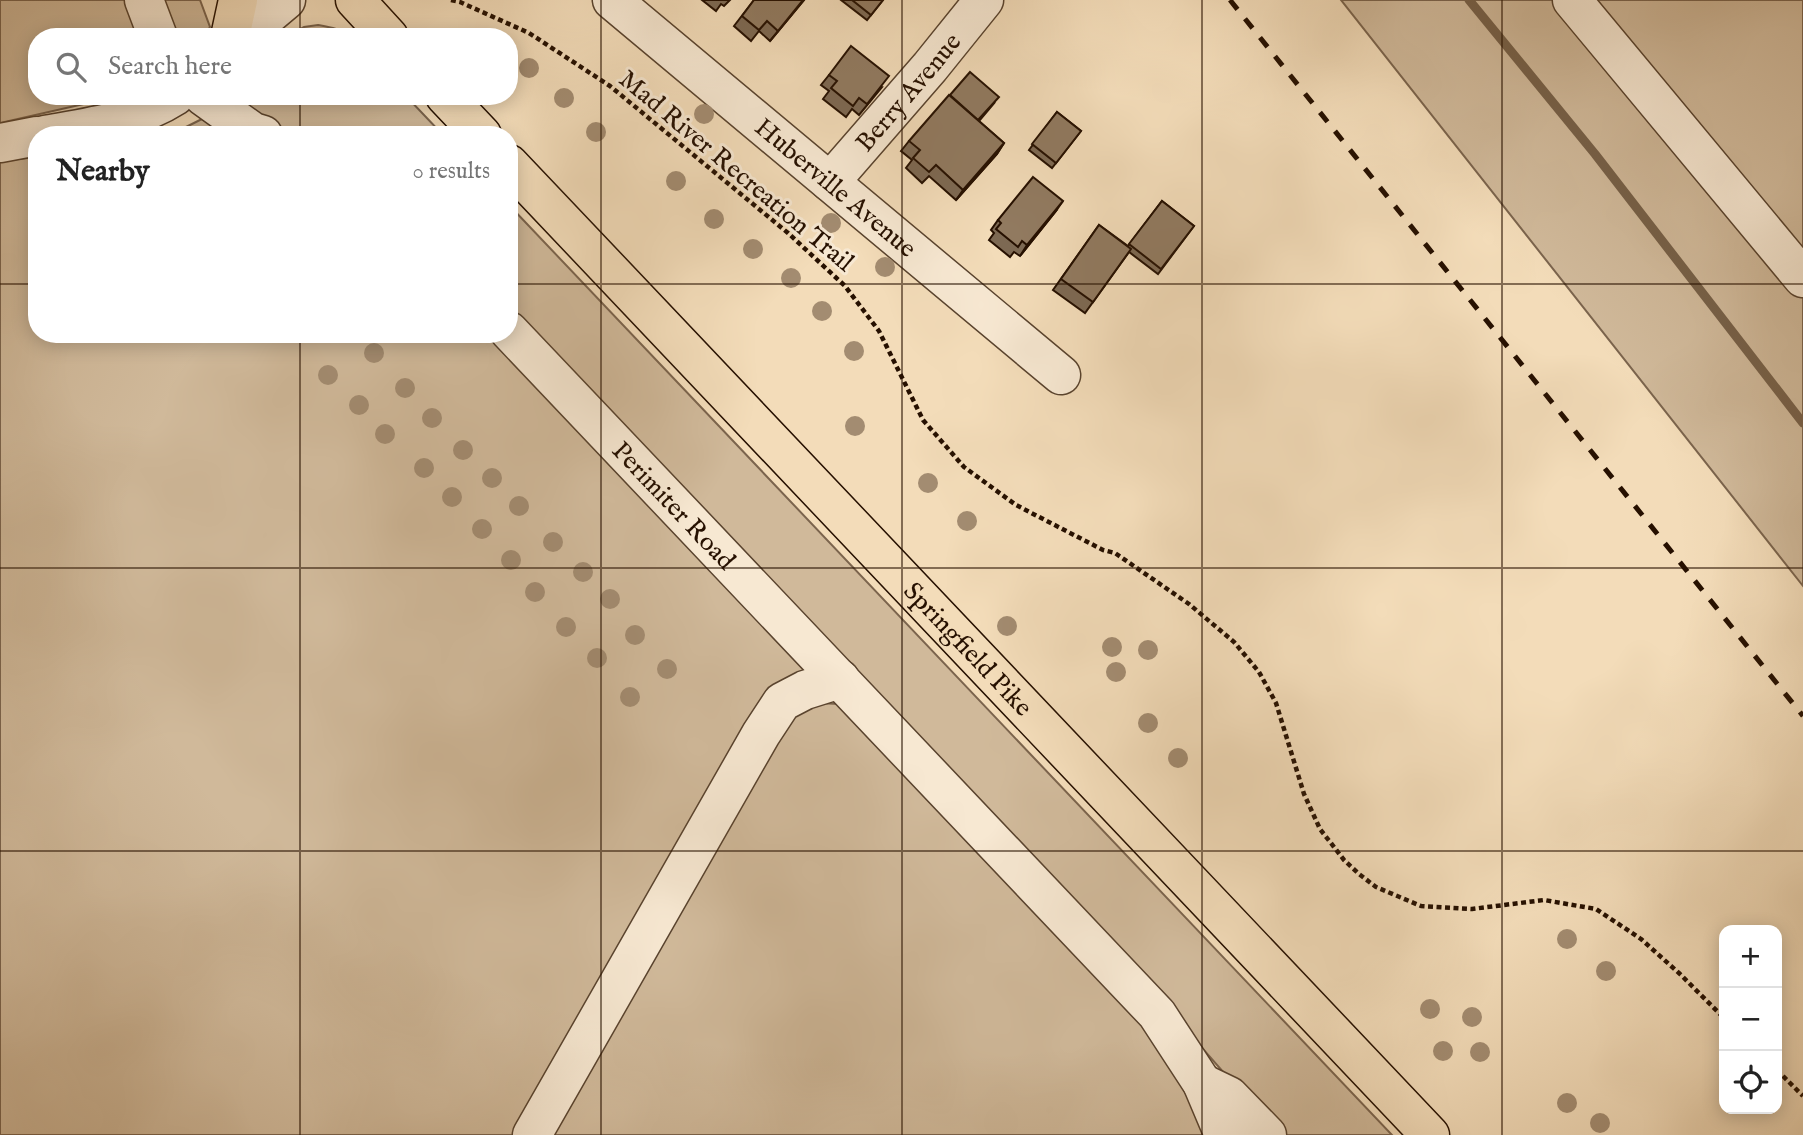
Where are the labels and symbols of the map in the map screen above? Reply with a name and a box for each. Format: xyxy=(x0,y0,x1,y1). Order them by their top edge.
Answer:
street label: Berry Avenue xyxy=(849,27,969,159)
street label: Mad River Recreation Trail xyxy=(612,63,861,280)
street label: Huberville Avenue xyxy=(748,111,923,265)
street label: Perimiter Road xyxy=(604,435,742,577)
street label: Springfield Pike xyxy=(896,575,1039,724)

